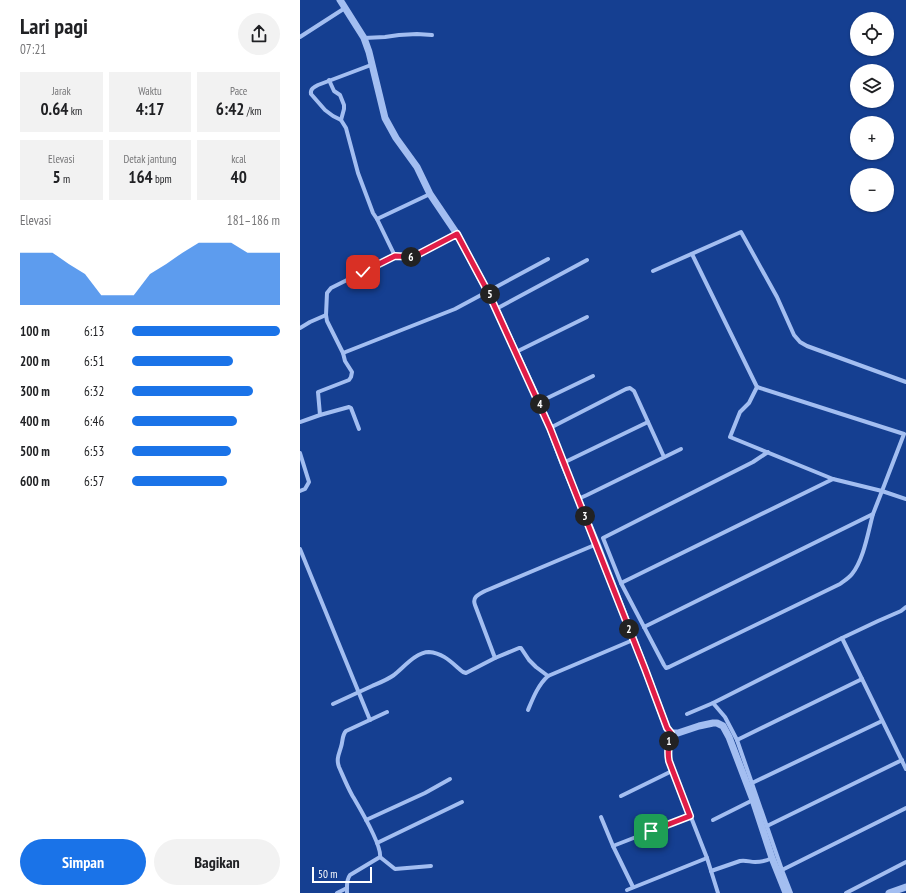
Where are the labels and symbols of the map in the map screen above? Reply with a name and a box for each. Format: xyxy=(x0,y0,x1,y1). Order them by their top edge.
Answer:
pin: 6 xyxy=(401,247,421,267)
pin xyxy=(346,255,380,289)
pin: 5 xyxy=(480,284,500,304)
pin: 4 xyxy=(530,394,550,414)
pin: 3 xyxy=(575,506,595,526)
pin: 2 xyxy=(619,619,639,639)
pin: 1 xyxy=(659,731,679,751)
pin xyxy=(634,814,668,848)
scale bar xyxy=(312,865,372,884)

